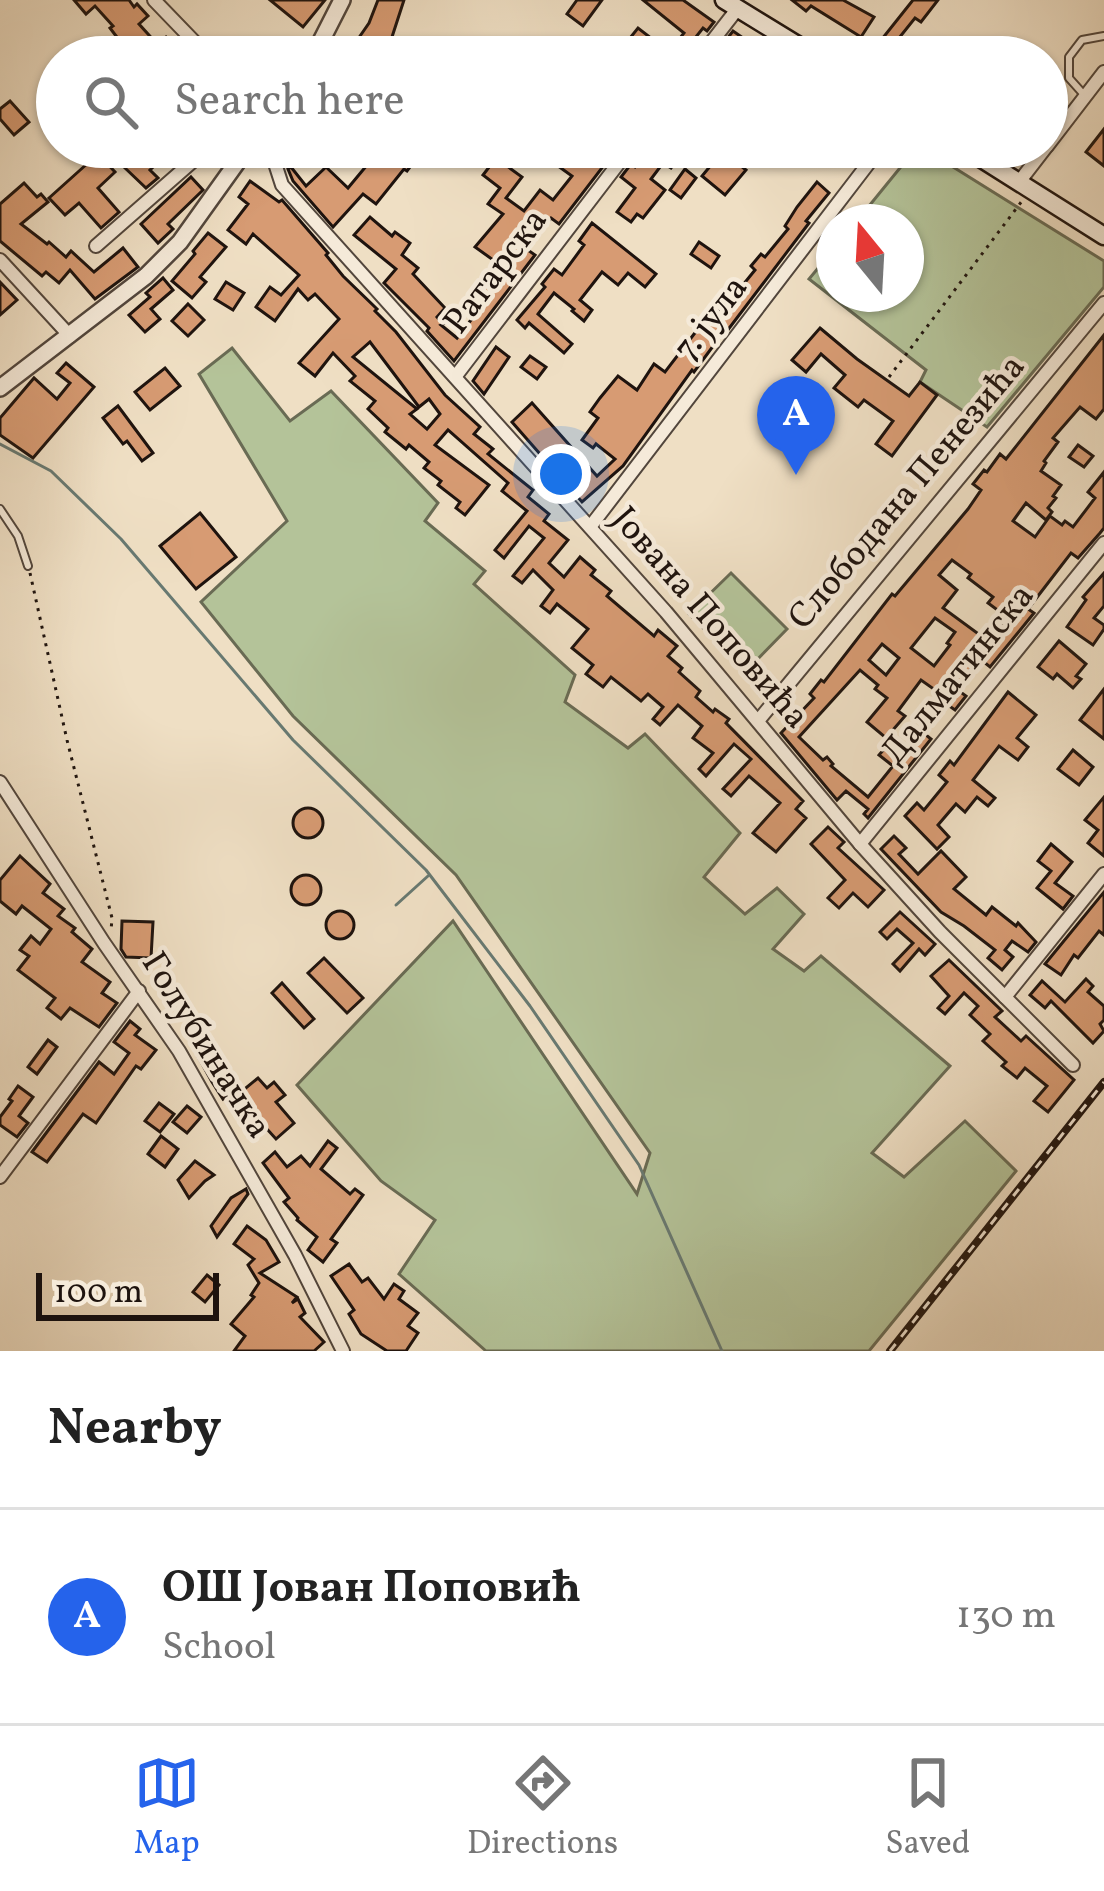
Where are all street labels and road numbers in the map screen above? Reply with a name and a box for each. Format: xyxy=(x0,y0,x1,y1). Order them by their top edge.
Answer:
street label: Ратарска xyxy=(433,199,561,345)
street label: 7. јула xyxy=(663,266,761,372)
street label: Слободана Пенезића xyxy=(778,345,1038,641)
street label: Јована Поповића xyxy=(598,497,820,741)
street label: Далматинска xyxy=(870,574,1048,776)
street label: Голубиначка xyxy=(128,943,282,1149)

